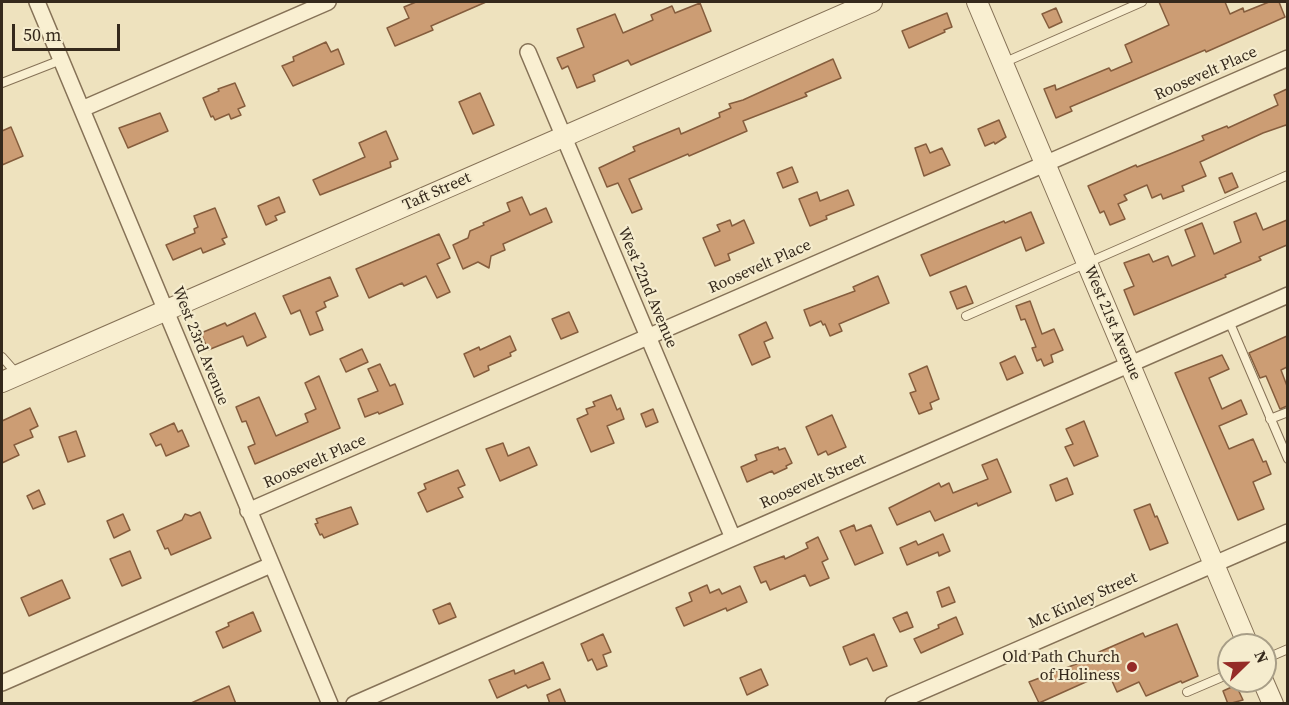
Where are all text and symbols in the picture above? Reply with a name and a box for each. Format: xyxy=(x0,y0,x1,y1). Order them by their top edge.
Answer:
scale bar xyxy=(15,12,123,50)
text: 50 m xyxy=(23,22,61,47)
street label: Roosevelt Place xyxy=(1152,43,1260,105)
street label: Taft Street xyxy=(400,168,474,216)
street label: West 22nd Avenue xyxy=(613,225,681,351)
street label: Roosevelt Place xyxy=(706,236,814,298)
street label: West 21st Avenue xyxy=(1079,263,1145,383)
street label: West 23rd Avenue xyxy=(167,284,233,408)
street label: Roosevelt Place xyxy=(261,431,369,493)
street label: Roosevelt Street xyxy=(757,450,869,514)
street label: Mc Kinley Street xyxy=(1026,568,1140,634)
north arrow xyxy=(1217,633,1277,693)
text: N xyxy=(1249,647,1274,666)
place label: Old Path Church of Holiness xyxy=(1002,648,1120,686)
marker: Old Path Church of Holiness xyxy=(1125,660,1139,674)

